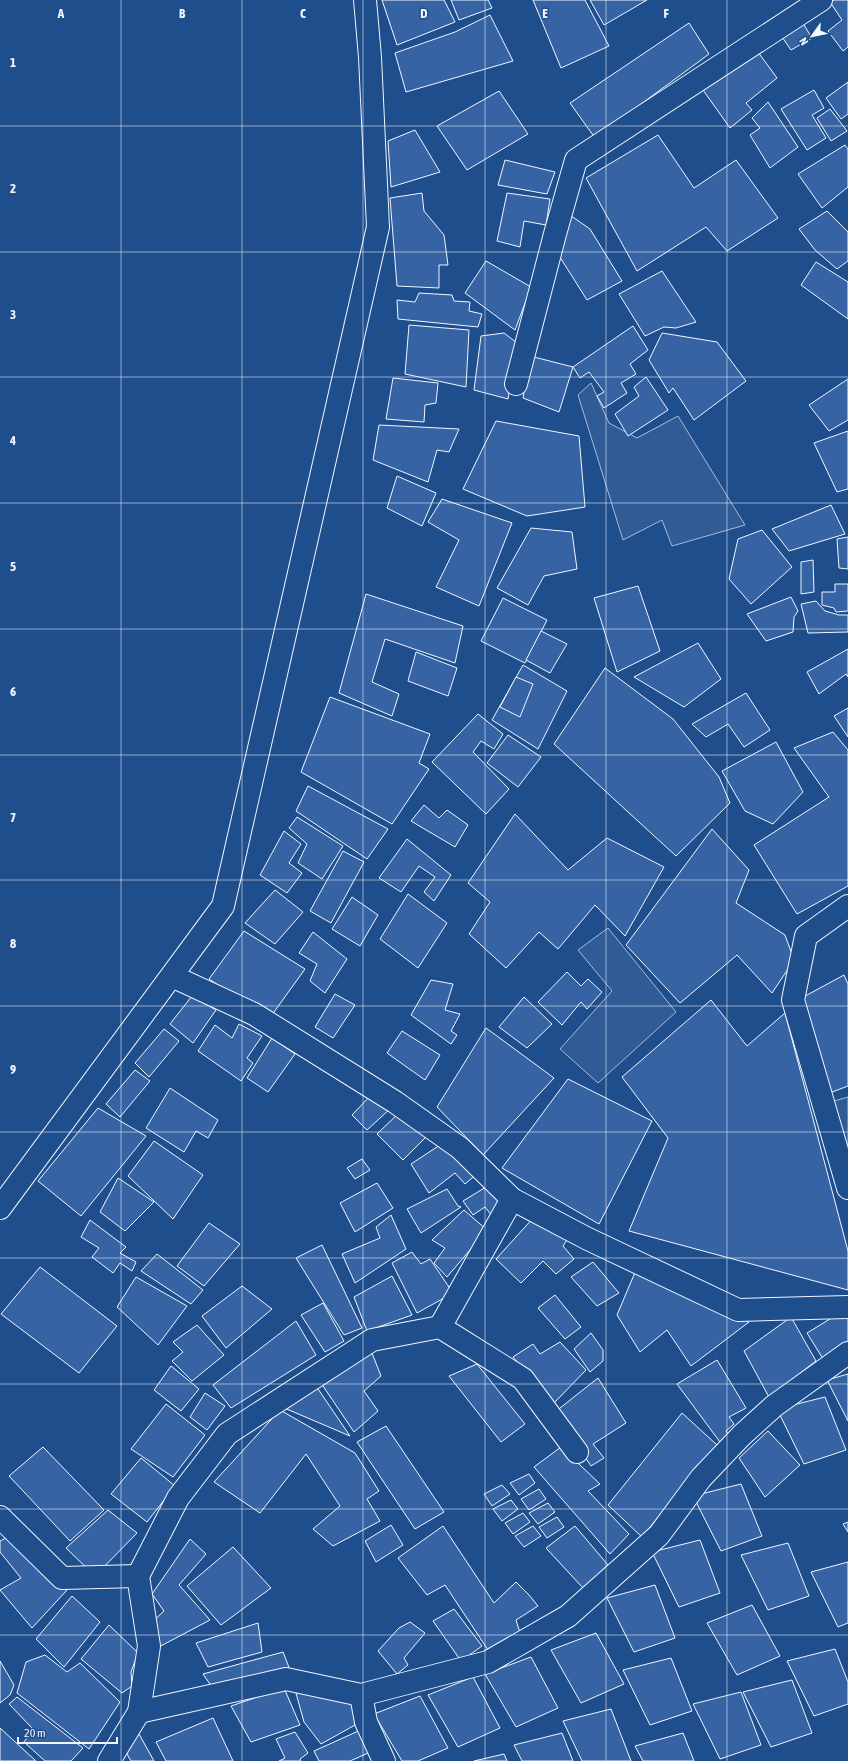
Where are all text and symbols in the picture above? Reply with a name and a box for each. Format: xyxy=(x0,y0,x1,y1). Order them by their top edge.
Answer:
text: A xyxy=(57,6,65,21)
text: B xyxy=(179,6,186,21)
text: C xyxy=(300,6,306,21)
text: D xyxy=(420,6,428,21)
text: E xyxy=(542,6,548,21)
text: F xyxy=(663,6,669,21)
north arrow xyxy=(792,16,832,56)
text: N xyxy=(797,35,810,47)
text: 1 xyxy=(10,55,16,70)
text: 2 xyxy=(10,181,16,196)
text: 3 xyxy=(10,307,16,322)
text: 4 xyxy=(9,433,16,448)
text: 5 xyxy=(10,559,16,574)
text: 6 xyxy=(10,684,16,699)
text: 7 xyxy=(10,810,16,825)
text: 8 xyxy=(10,936,16,951)
text: 9 xyxy=(10,1062,16,1077)
scale bar xyxy=(18,1719,117,1745)
text: 20 m xyxy=(24,1726,46,1740)

